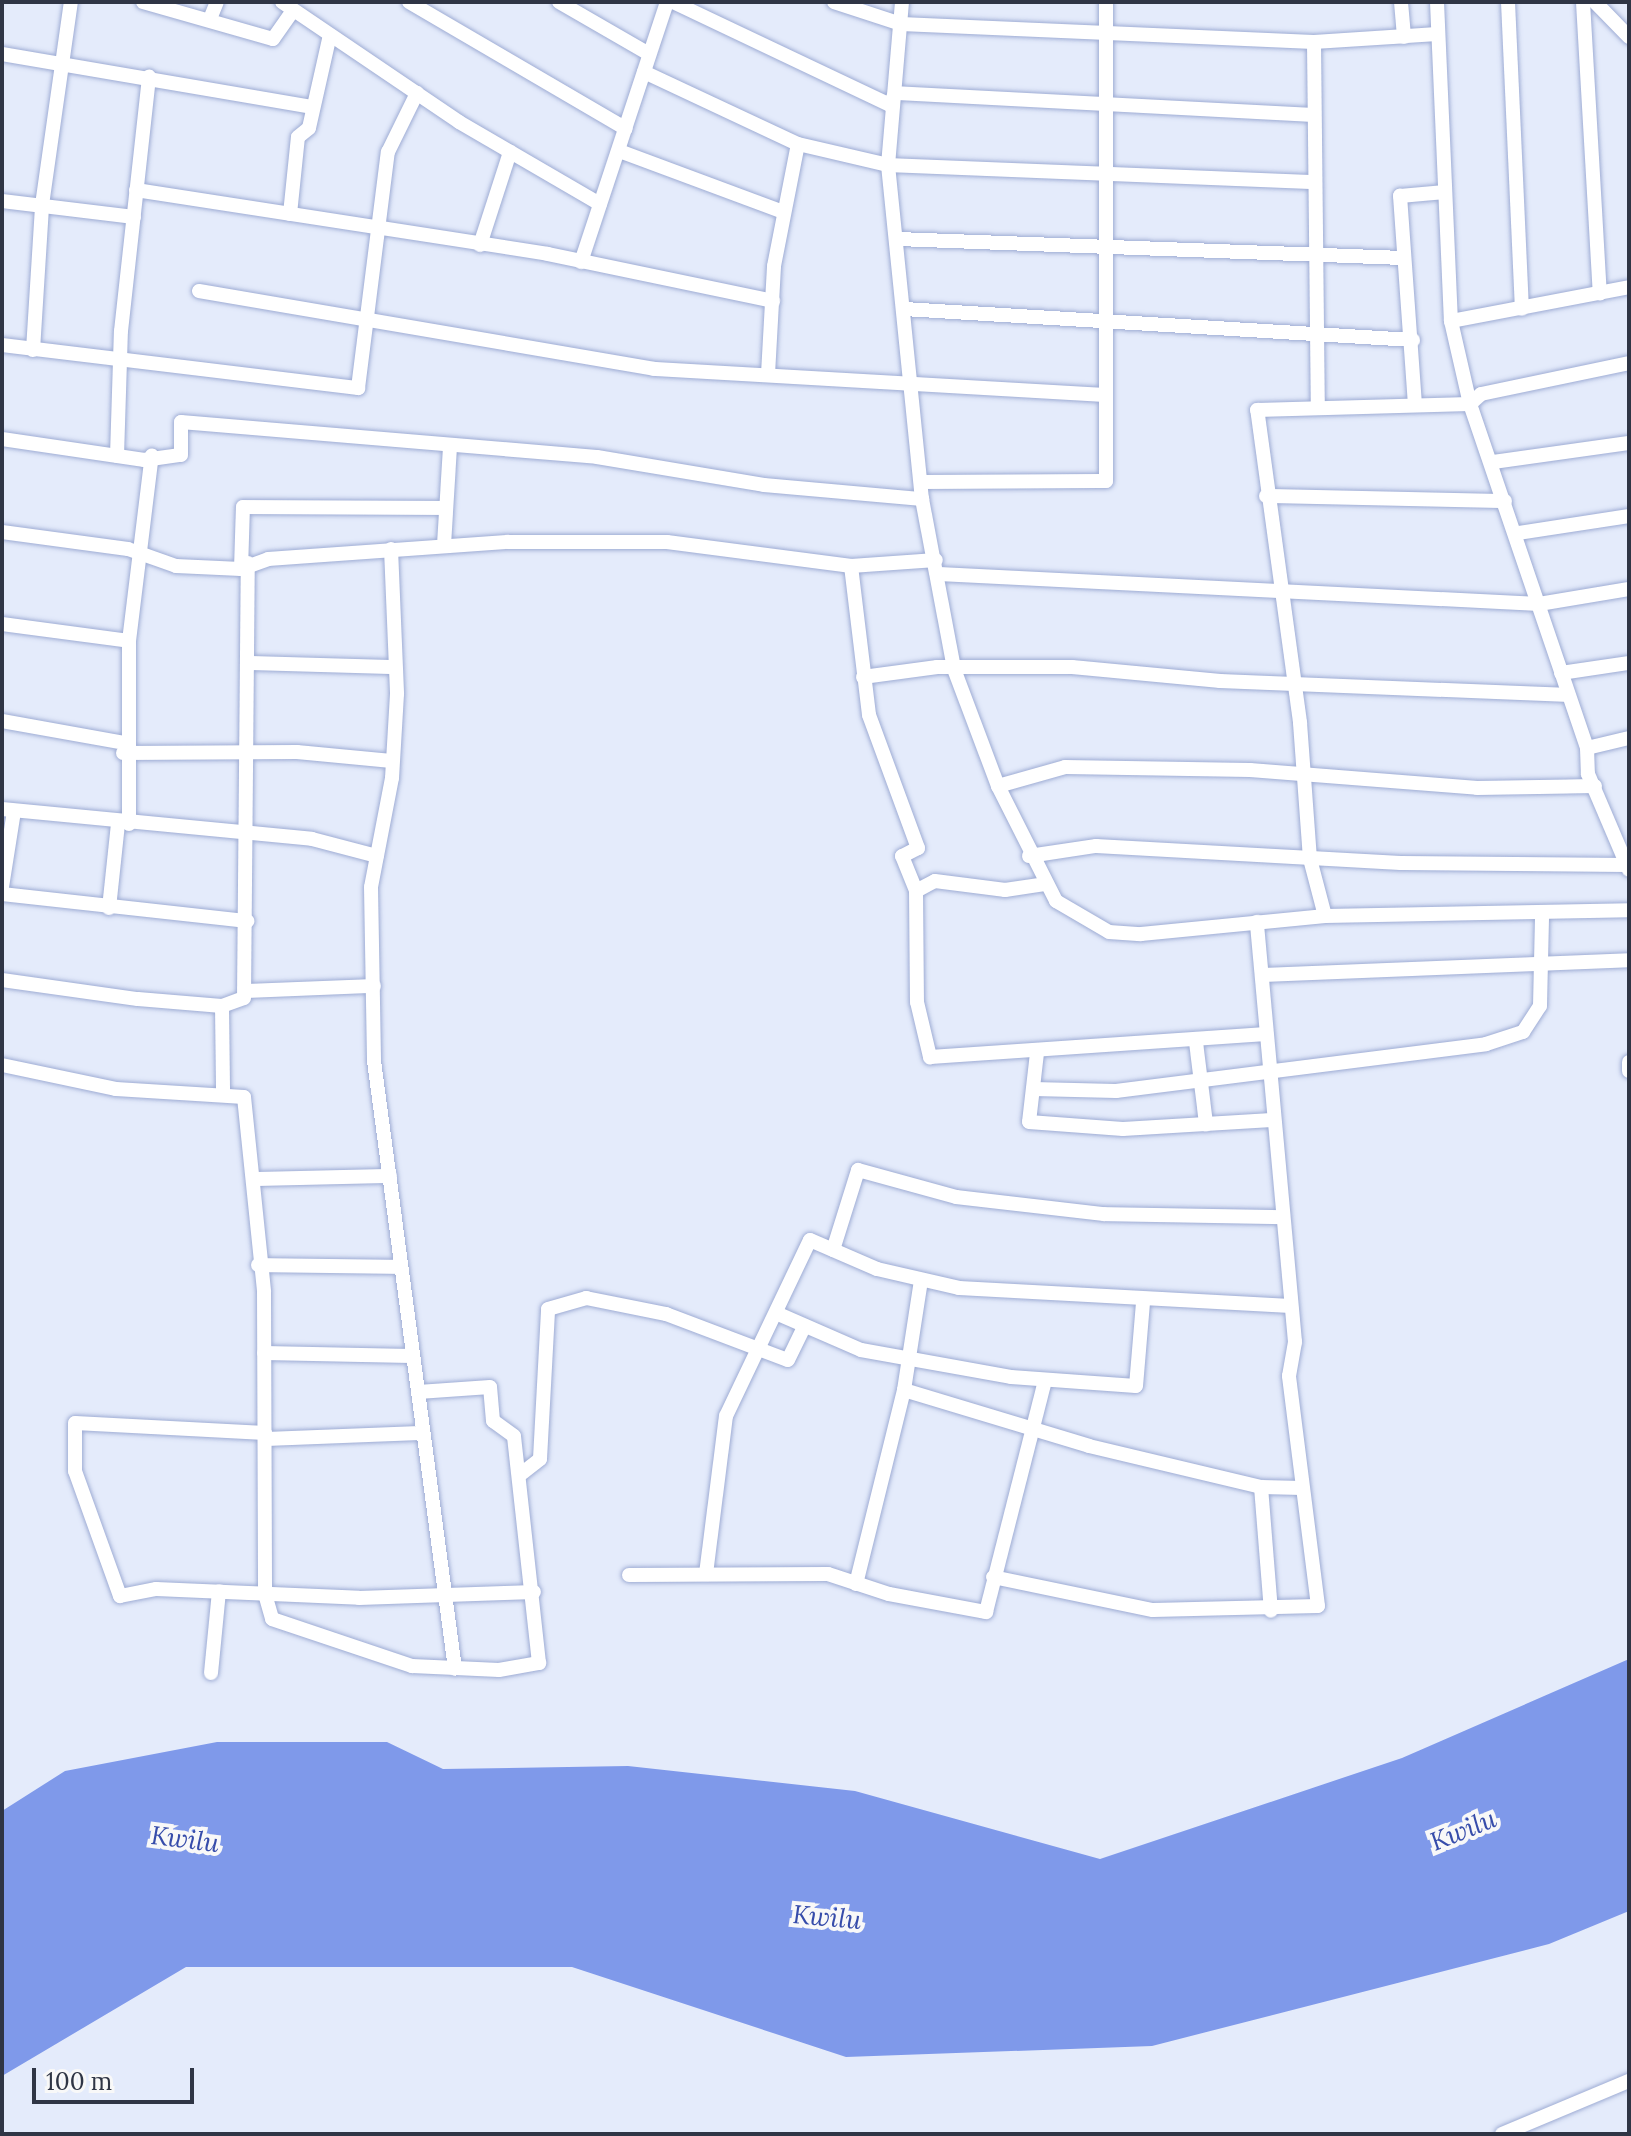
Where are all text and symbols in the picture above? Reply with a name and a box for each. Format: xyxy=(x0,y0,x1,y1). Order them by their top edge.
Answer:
water label: Kwilu xyxy=(1425,1803,1501,1857)
water label: Kwilu xyxy=(149,1819,221,1859)
water label: Kwilu xyxy=(792,1898,862,1936)
scale bar xyxy=(36,2052,198,2102)
text: 100 m xyxy=(46,2066,112,2097)

